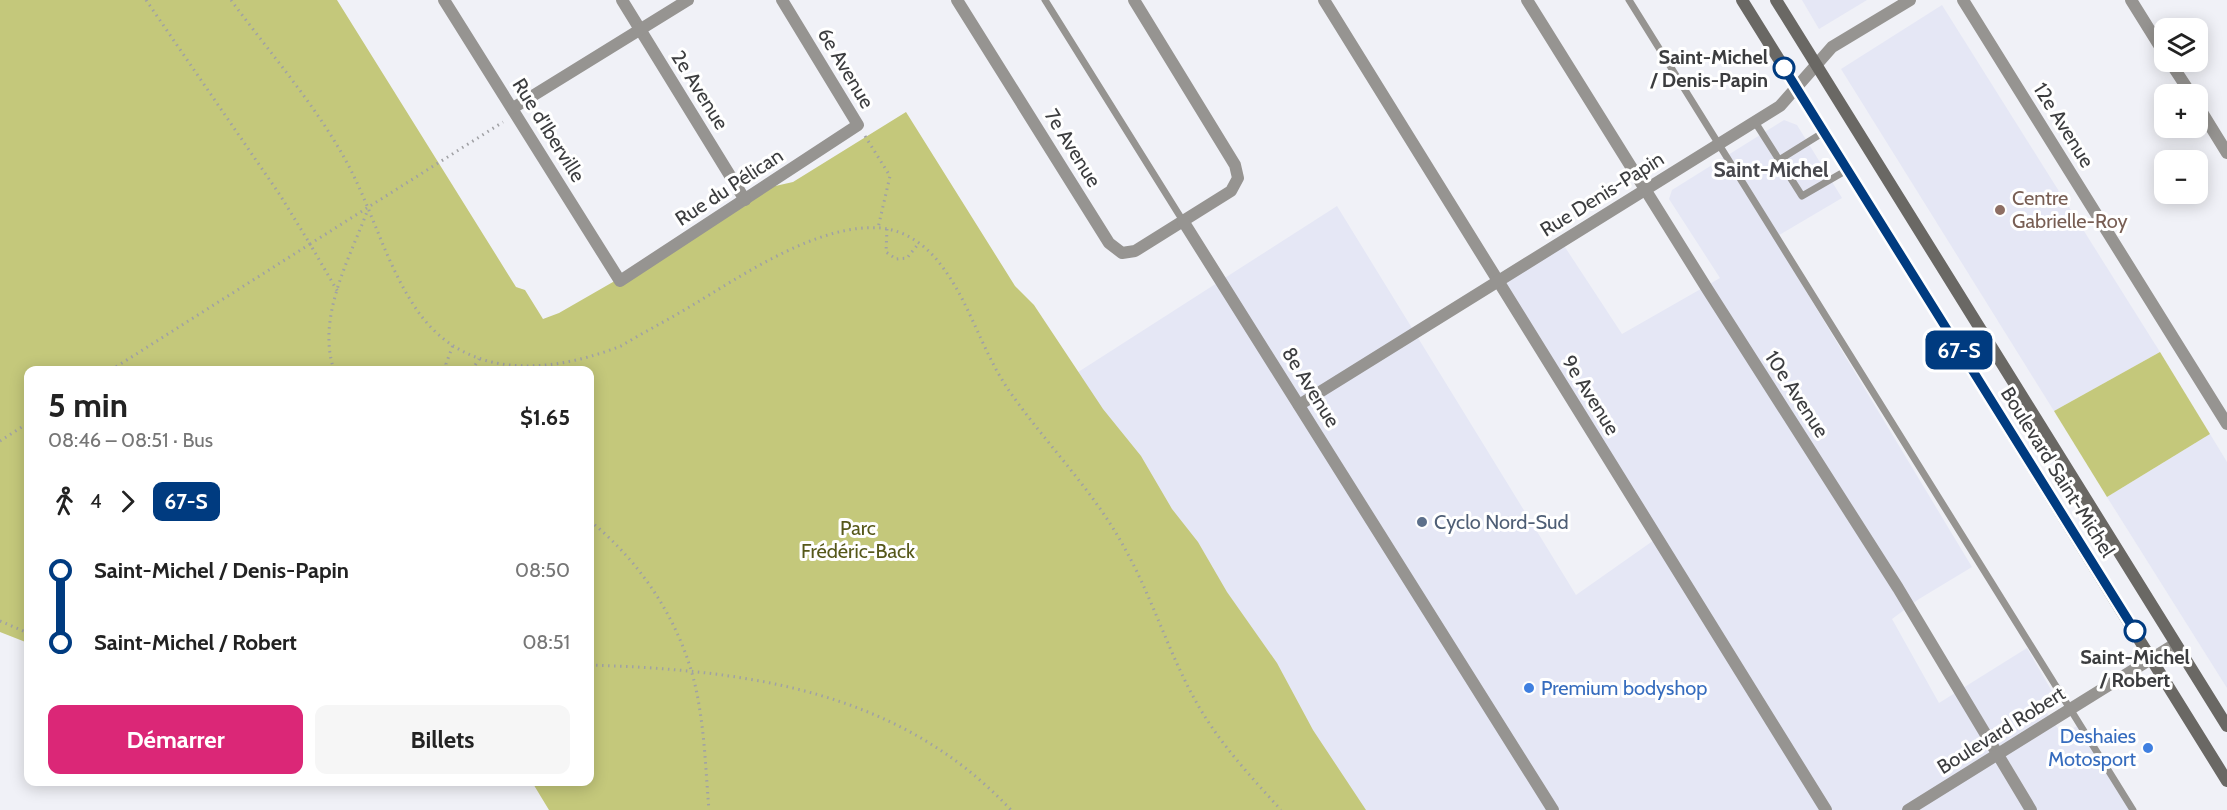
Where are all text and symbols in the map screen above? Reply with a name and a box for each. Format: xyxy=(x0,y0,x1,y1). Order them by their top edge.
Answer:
map controls xyxy=(2154,18,2208,204)
button: layers xyxy=(2154,18,2208,72)
street label: 6e Avenue xyxy=(813,23,879,113)
place label: Saint-Michel / Denis-Papin xyxy=(1649,45,1768,92)
street label: 2e Avenue xyxy=(666,46,734,134)
marker: Saint-Michel / Denis-Papin xyxy=(1773,57,1795,79)
street label: Rue d'Iberville xyxy=(508,74,590,186)
street label: 12e Avenue xyxy=(2029,78,2099,172)
button: + xyxy=(2154,84,2208,138)
street label: 7e Avenue xyxy=(1040,105,1106,191)
street label: Rue du Pélican xyxy=(671,143,787,231)
street label: Rue Denis-Papin xyxy=(1536,146,1668,242)
button: − xyxy=(2154,150,2208,204)
district label: Saint-Michel xyxy=(1714,157,1829,182)
place label: Centre Gabrielle-Roy xyxy=(2012,186,2128,233)
marker: Centre Gabrielle-Roy xyxy=(1993,203,2007,217)
line badge: 67-S xyxy=(1917,330,2001,370)
text: 67-S xyxy=(1937,338,1981,363)
street label: 8e Avenue xyxy=(1277,342,1345,432)
street label: 10e Avenue xyxy=(1760,346,1834,442)
street label: 9e Avenue xyxy=(1557,351,1625,439)
street label: Boulevard Saint-Michel xyxy=(1996,382,2120,562)
text: 5 min xyxy=(48,385,128,425)
text: $1.65 xyxy=(520,404,570,431)
text: 08:46 – 08:51 · Bus xyxy=(48,428,213,452)
icon: walk xyxy=(48,485,81,518)
icon: forward xyxy=(111,485,144,518)
text: 4 xyxy=(90,489,102,513)
text: 67-S xyxy=(165,489,208,514)
place label: Cyclo Nord-Sud xyxy=(1434,510,1569,534)
marker: Cyclo Nord-Sud xyxy=(1415,515,1429,529)
park label: Parc Frédéric-Back xyxy=(801,516,915,563)
text: Saint-Michel / Denis-Papin xyxy=(94,557,349,584)
text: 08:50 xyxy=(515,558,570,582)
marker: Saint-Michel / Robert xyxy=(2124,620,2146,642)
text: Saint-Michel / Robert xyxy=(94,629,297,656)
text: 08:51 xyxy=(522,630,570,654)
place label: Saint-Michel / Robert xyxy=(2080,645,2190,692)
place label: Premium bodyshop xyxy=(1541,676,1707,700)
marker: Premium bodyshop xyxy=(1522,681,1536,695)
street label: Boulevard Robert xyxy=(1933,681,2070,779)
button: Démarrer xyxy=(48,705,303,774)
button: Billets xyxy=(315,705,570,774)
place label: Deshaies Motosport xyxy=(2048,724,2136,771)
marker: Deshaies Motosport xyxy=(2141,741,2155,755)

